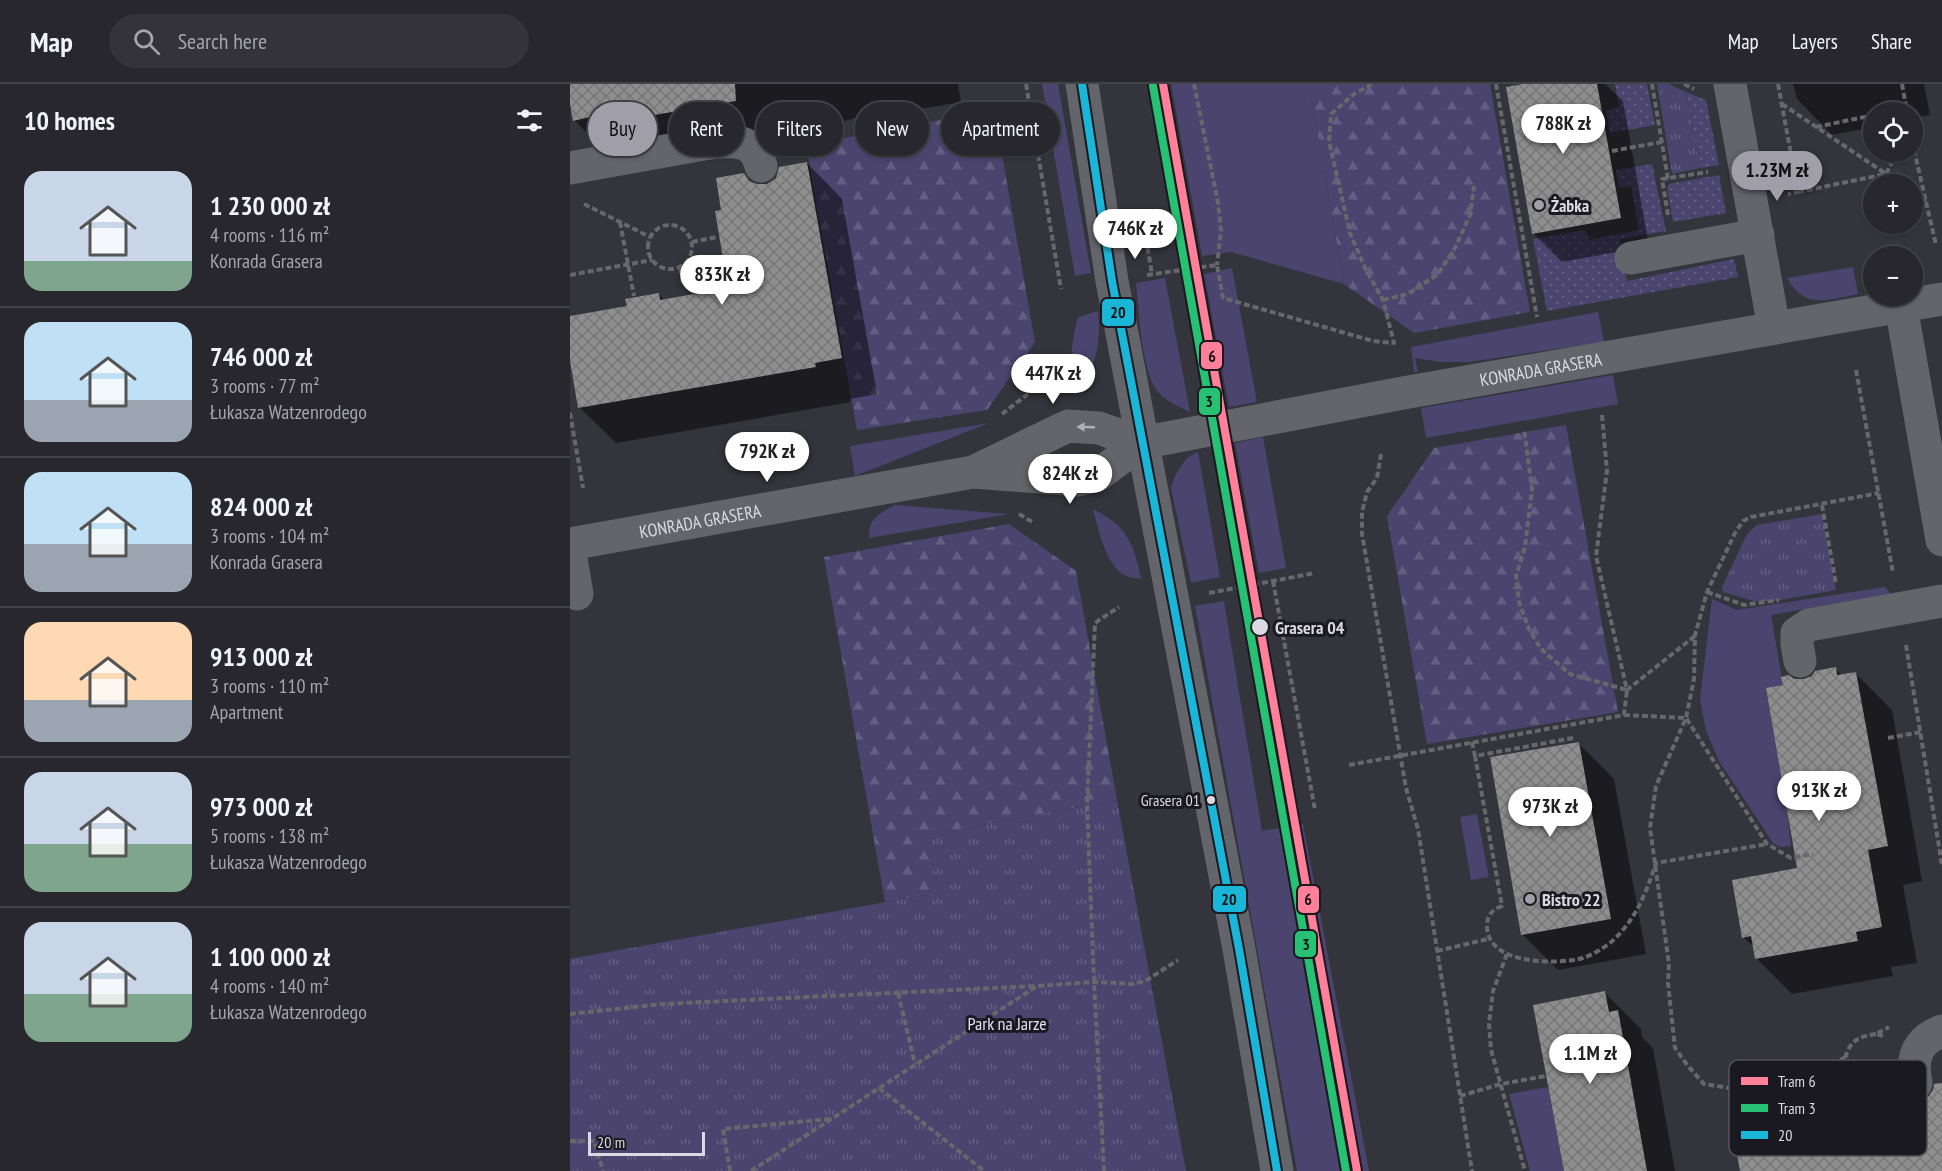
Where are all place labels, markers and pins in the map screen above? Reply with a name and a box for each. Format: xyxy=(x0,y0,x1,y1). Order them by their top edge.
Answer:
pin: 788K zł xyxy=(1508,104,1618,155)
pin: 1.23M zł xyxy=(1715,151,1839,202)
place label: Żabka xyxy=(1551,194,1589,217)
marker: Żabka xyxy=(1532,198,1546,212)
pin: 746K zł xyxy=(1080,209,1190,260)
pin: 833K zł xyxy=(667,255,777,306)
pin: 447K zł xyxy=(998,354,1108,405)
pin: 792K zł xyxy=(712,432,822,483)
pin: 824K zł xyxy=(1015,454,1125,505)
place label: Grasera 04 xyxy=(1275,616,1345,639)
marker: Grasera 04 xyxy=(1250,617,1270,637)
pin: 913K zł xyxy=(1764,771,1874,822)
pin: 973K zł xyxy=(1495,787,1605,838)
place label: Grasera 01 xyxy=(1141,790,1200,810)
marker: Grasera 01 xyxy=(1205,794,1217,806)
place label: Bistro 22 xyxy=(1542,888,1601,911)
marker: Bistro 22 xyxy=(1523,892,1537,906)
pin: 1.1M zł xyxy=(1535,1034,1645,1085)

